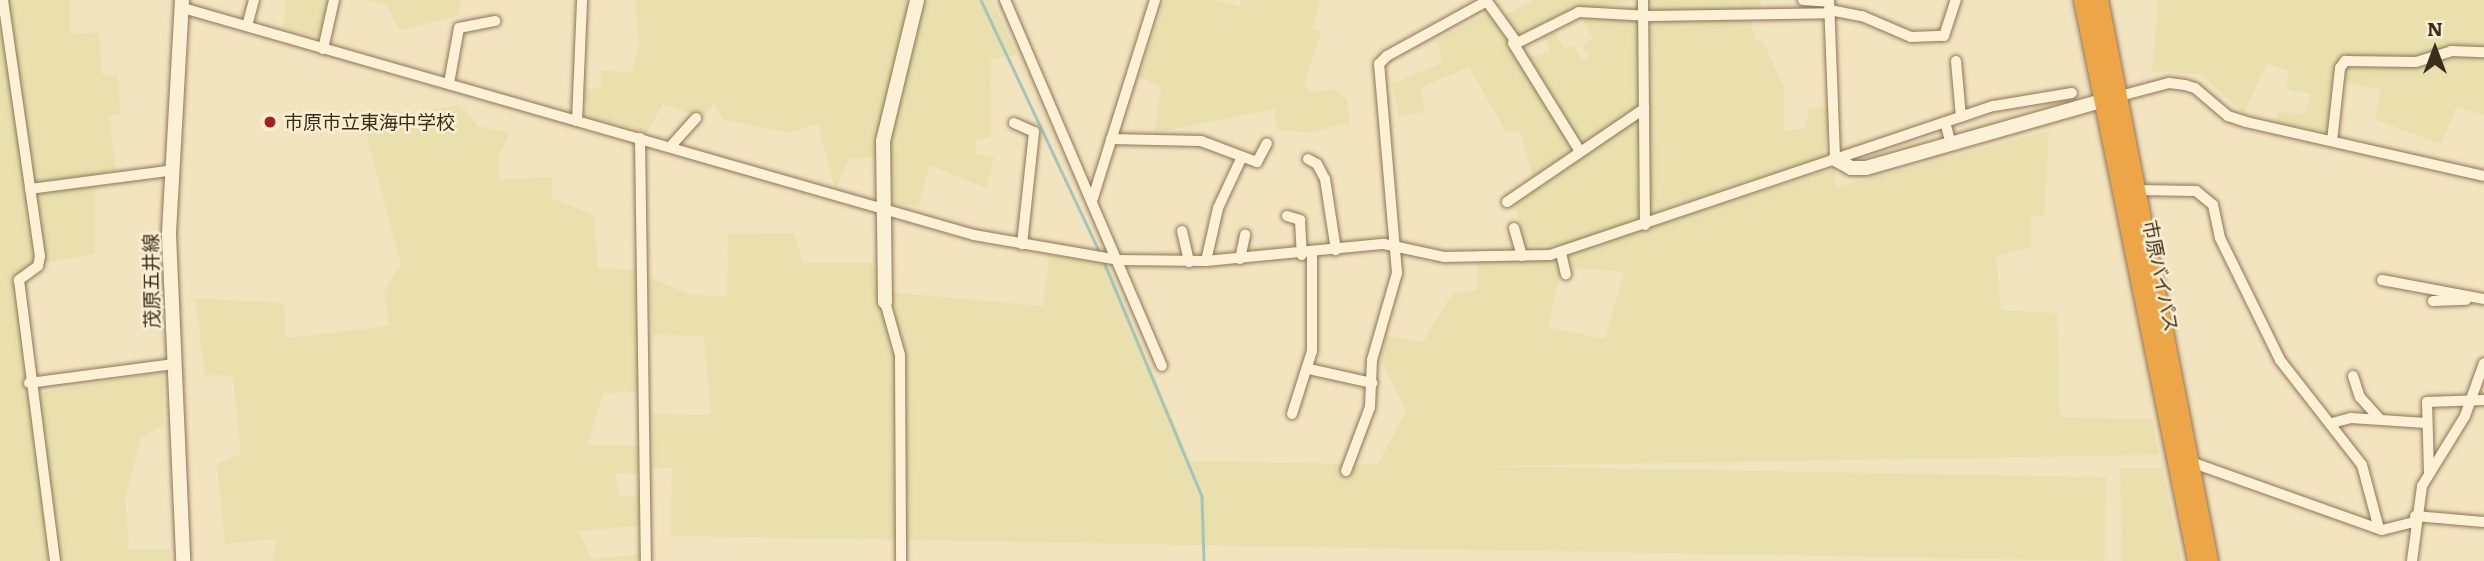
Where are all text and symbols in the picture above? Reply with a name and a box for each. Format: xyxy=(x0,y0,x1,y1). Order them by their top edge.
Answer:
north arrow xyxy=(2400,14,2470,84)
text: N xyxy=(2427,14,2443,42)
place label: 市原市立東海中学校 xyxy=(284,111,455,133)
marker: 市原市立東海中学校 xyxy=(262,114,278,130)
street label: 市原バイパス xyxy=(2139,218,2183,334)
street label: 茂原五井線 xyxy=(139,233,163,329)

